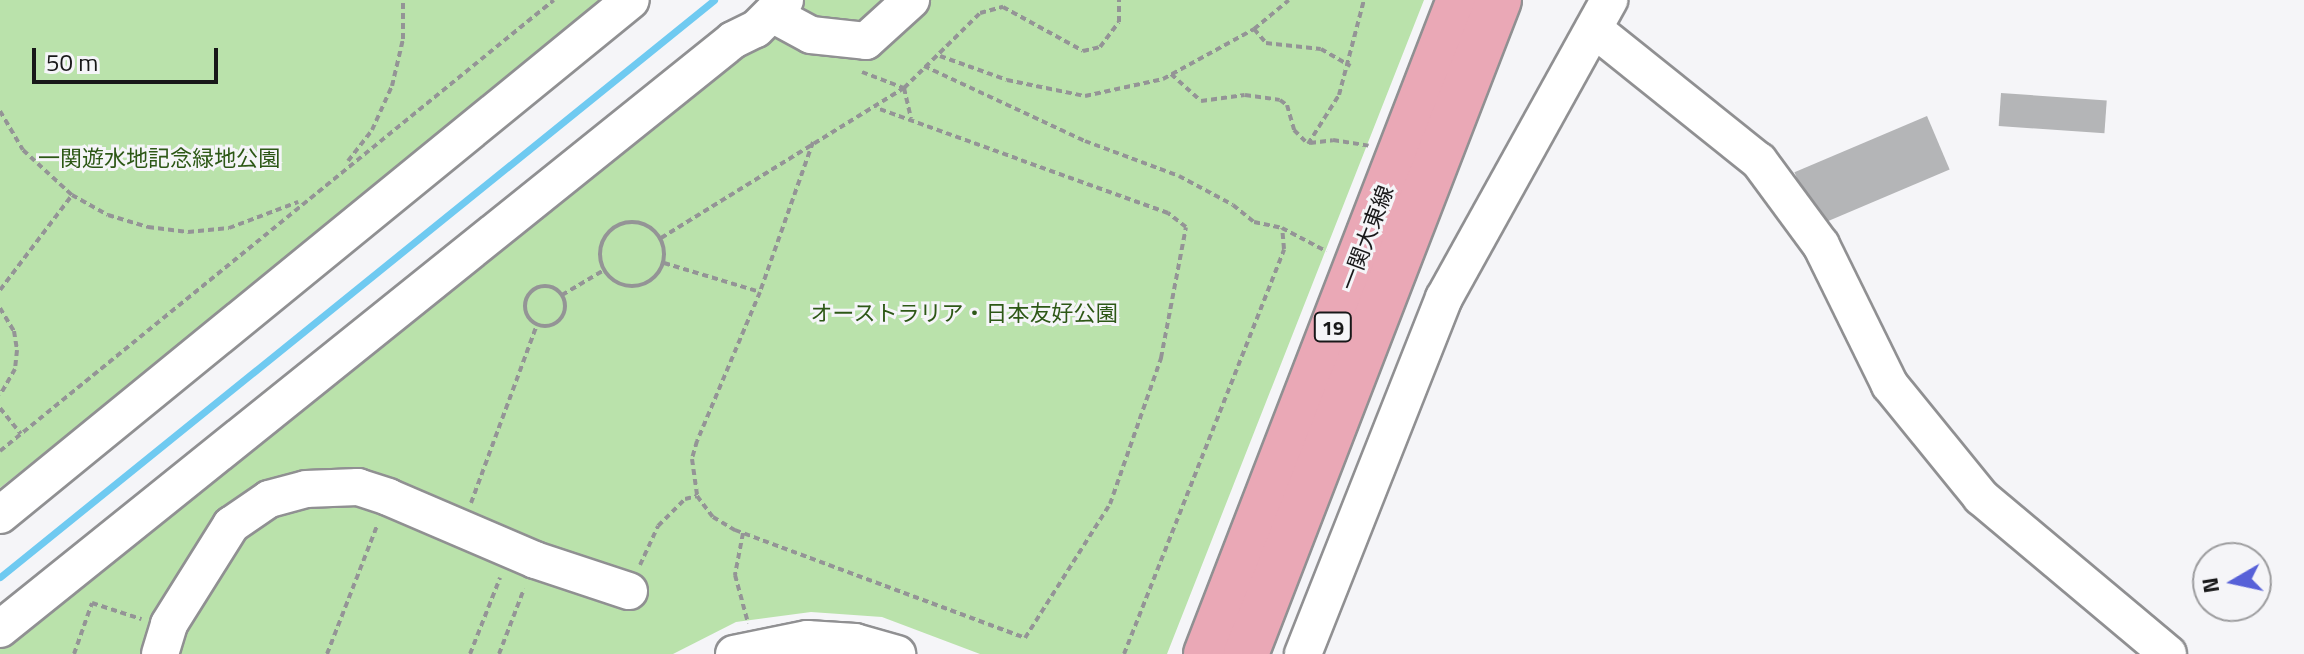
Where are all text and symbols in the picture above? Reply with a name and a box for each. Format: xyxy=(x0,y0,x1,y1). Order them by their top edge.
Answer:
scale bar xyxy=(36,32,222,82)
text: 50 m xyxy=(46,44,98,80)
park label: 一関遊水地記念緑地公園 xyxy=(38,146,280,172)
street label: 一関大東線 xyxy=(1335,182,1399,294)
park label: オーストラリア・日本友好公園 xyxy=(810,301,1118,327)
road number: 19 xyxy=(1313,311,1353,343)
north arrow xyxy=(2192,542,2272,622)
text: N xyxy=(2192,575,2228,596)

